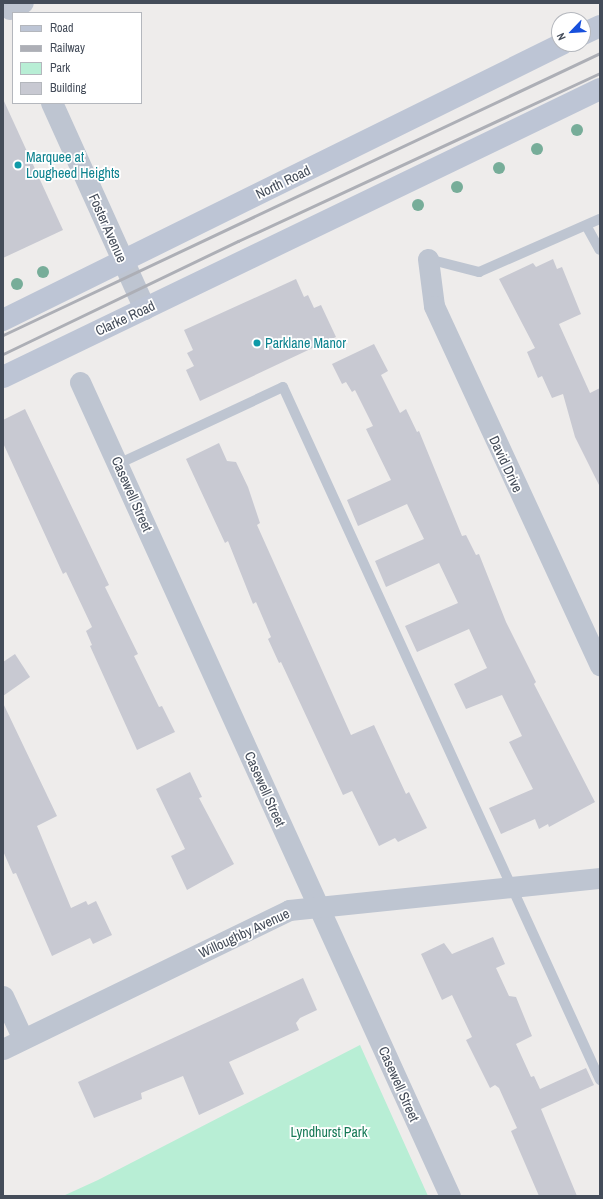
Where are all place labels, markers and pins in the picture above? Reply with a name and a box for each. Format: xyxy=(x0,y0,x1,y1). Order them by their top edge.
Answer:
place label: Marquee at Lougheed Heights xyxy=(26,149,120,182)
marker: Marquee at Lougheed Heights xyxy=(13,160,23,170)
place label: Parklane Manor xyxy=(265,335,346,351)
marker: Parklane Manor xyxy=(252,338,262,348)

